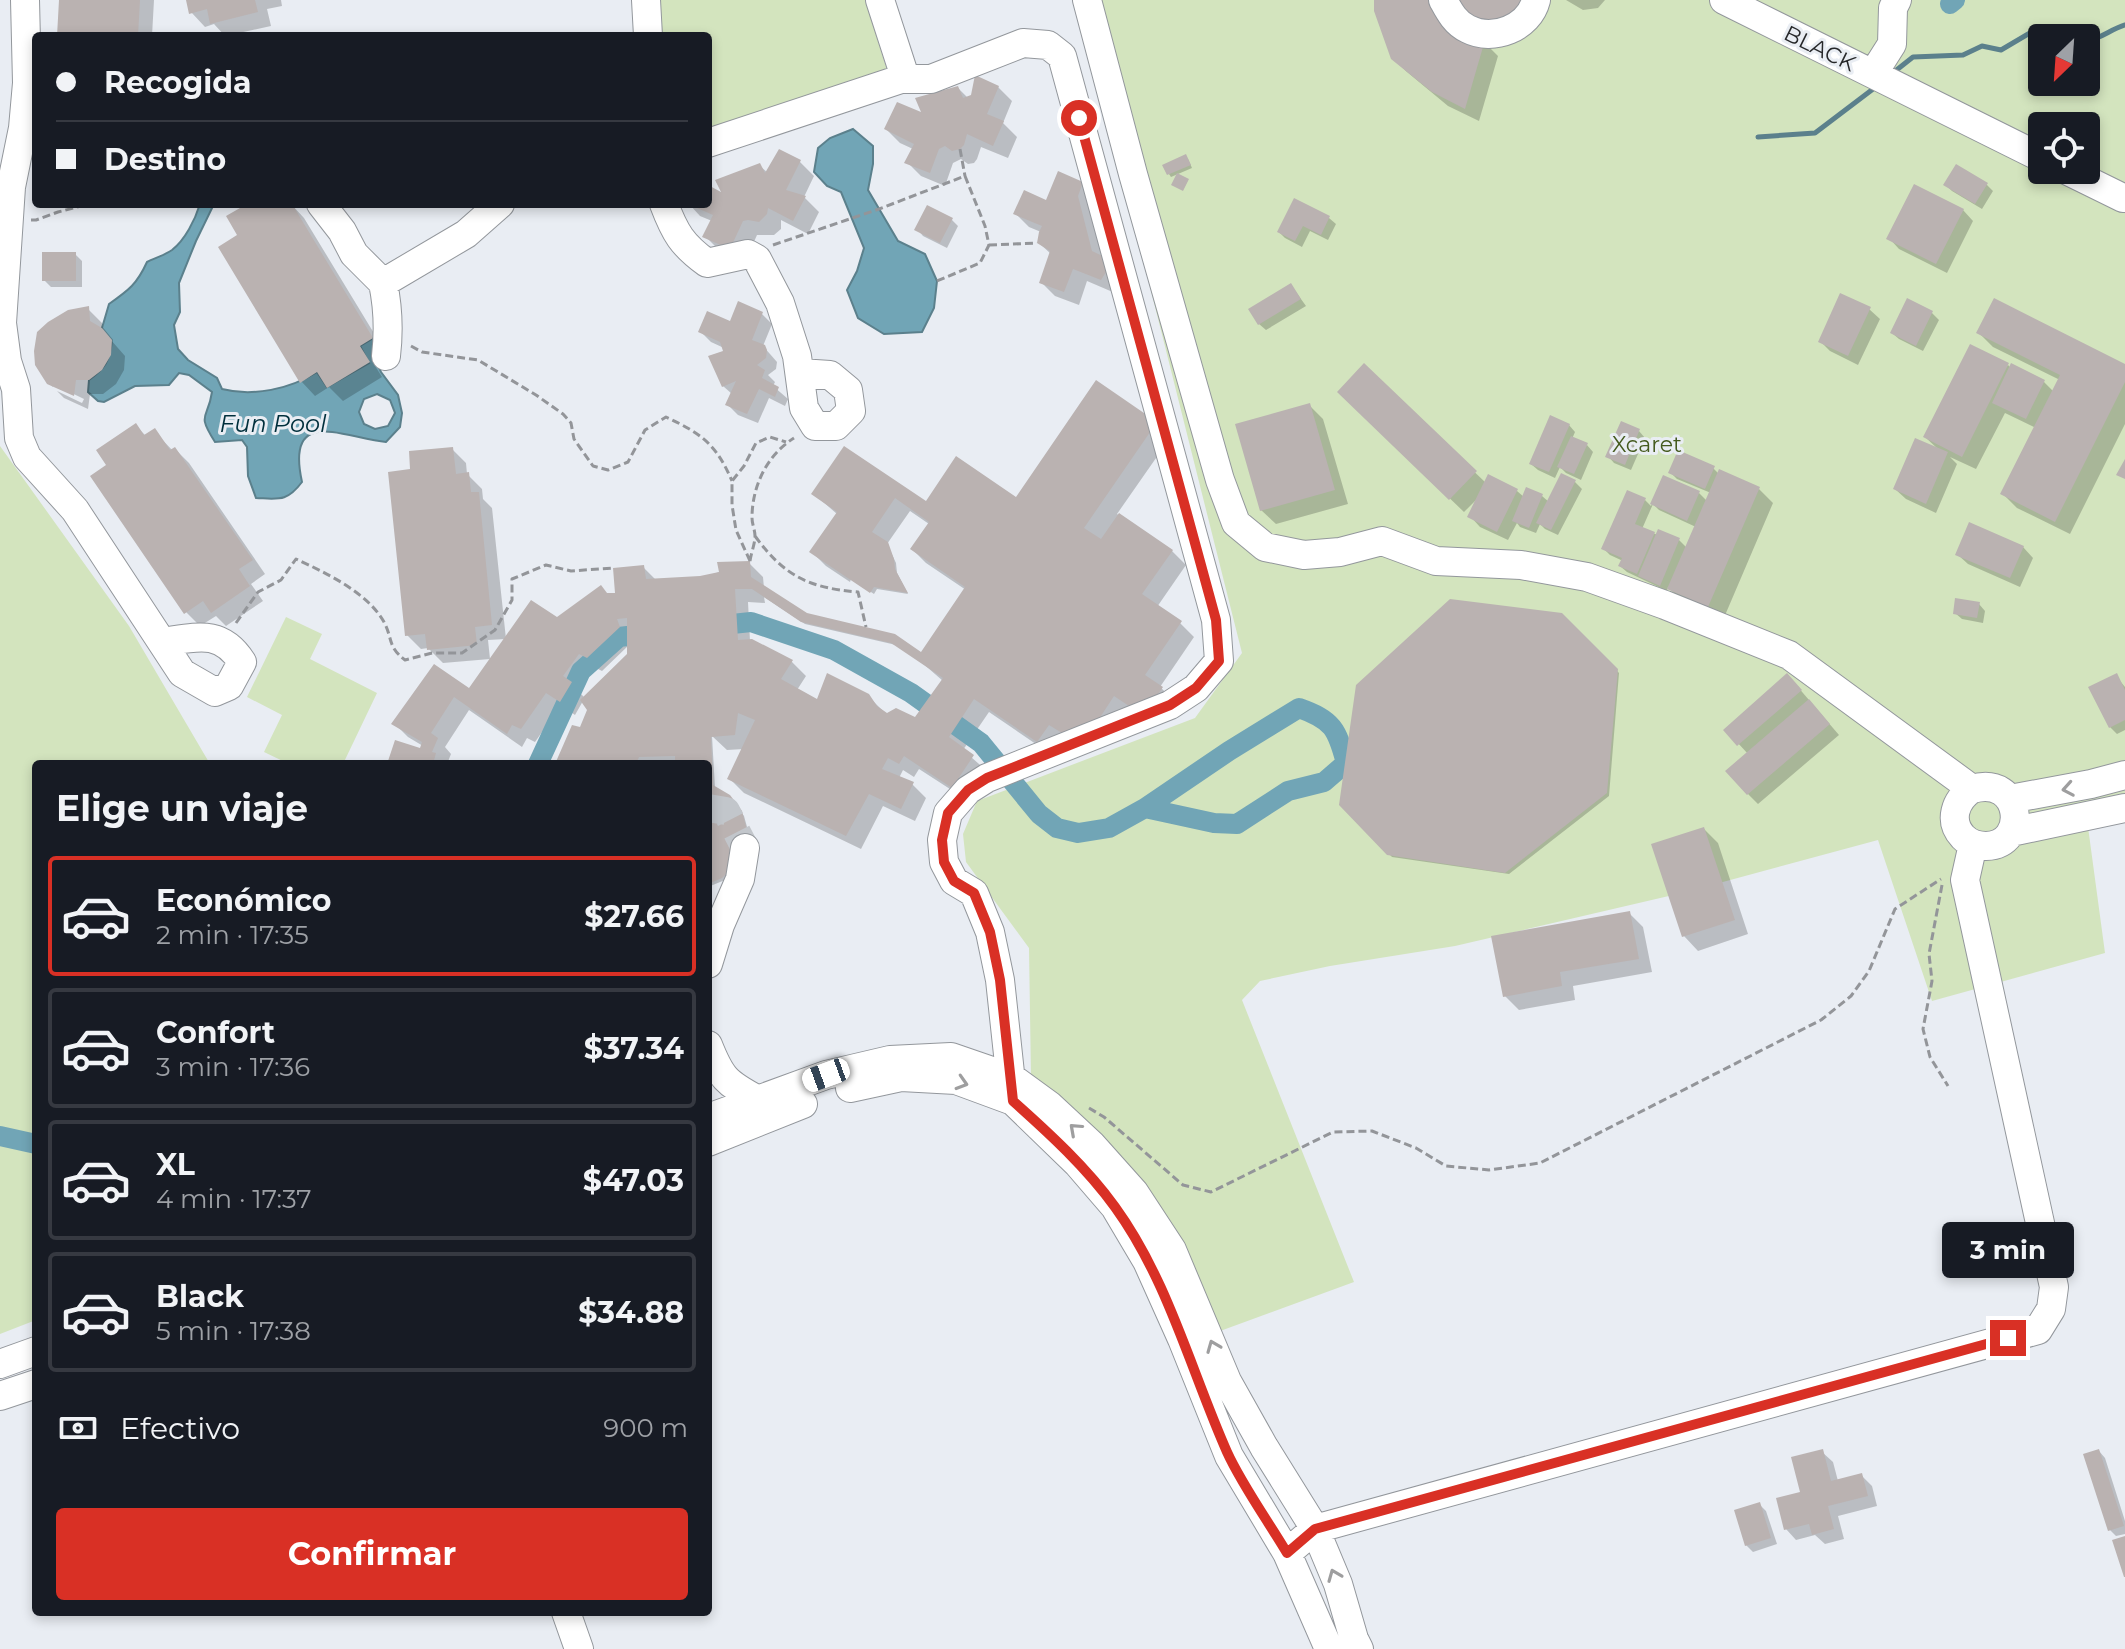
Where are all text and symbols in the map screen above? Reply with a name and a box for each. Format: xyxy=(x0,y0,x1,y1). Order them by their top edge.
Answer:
street label: BLACK xyxy=(1780,20,1860,77)
north arrow xyxy=(2028,24,2100,96)
map controls xyxy=(2028,24,2100,184)
text: Recogida xyxy=(104,64,251,101)
route start xyxy=(1061,100,1097,136)
button: locate xyxy=(2028,112,2100,184)
text: Destino xyxy=(104,141,226,178)
water label: Fun Pool xyxy=(220,409,327,438)
park label: Xcaret xyxy=(1612,431,1682,458)
one-way arrow xyxy=(2061,779,2075,796)
text: Elige un viaje xyxy=(56,786,308,830)
icon: car xyxy=(60,880,132,952)
text: Económico xyxy=(156,882,331,919)
text: $27.66 xyxy=(584,898,684,935)
text: 2 min · 17:35 xyxy=(156,919,309,951)
icon: car xyxy=(60,1012,132,1084)
text: Confort xyxy=(156,1014,275,1051)
text: $37.34 xyxy=(584,1030,684,1067)
text: 3 min · 17:36 xyxy=(156,1051,310,1083)
car xyxy=(799,1056,853,1094)
one-way arrow xyxy=(955,1074,969,1090)
one-way arrow xyxy=(1070,1125,1085,1139)
icon: car xyxy=(60,1144,132,1216)
text: XL xyxy=(156,1146,195,1183)
text: $47.03 xyxy=(583,1162,684,1199)
text: 4 min · 17:37 xyxy=(156,1183,312,1215)
callout: 3 min xyxy=(1942,1222,2074,1278)
text: 3 min xyxy=(1970,1234,2046,1266)
icon: car xyxy=(60,1276,132,1348)
text: Black xyxy=(156,1278,244,1315)
text: $34.88 xyxy=(578,1294,684,1331)
text: 5 min · 17:38 xyxy=(156,1315,311,1347)
route end xyxy=(1990,1320,2026,1356)
one-way arrow xyxy=(1207,1340,1223,1354)
icon: cash xyxy=(56,1406,100,1450)
text: Efectivo xyxy=(120,1410,240,1447)
text: 900 m xyxy=(603,1412,688,1444)
button: Confirmar xyxy=(56,1508,688,1600)
one-way arrow xyxy=(1327,1569,1344,1583)

